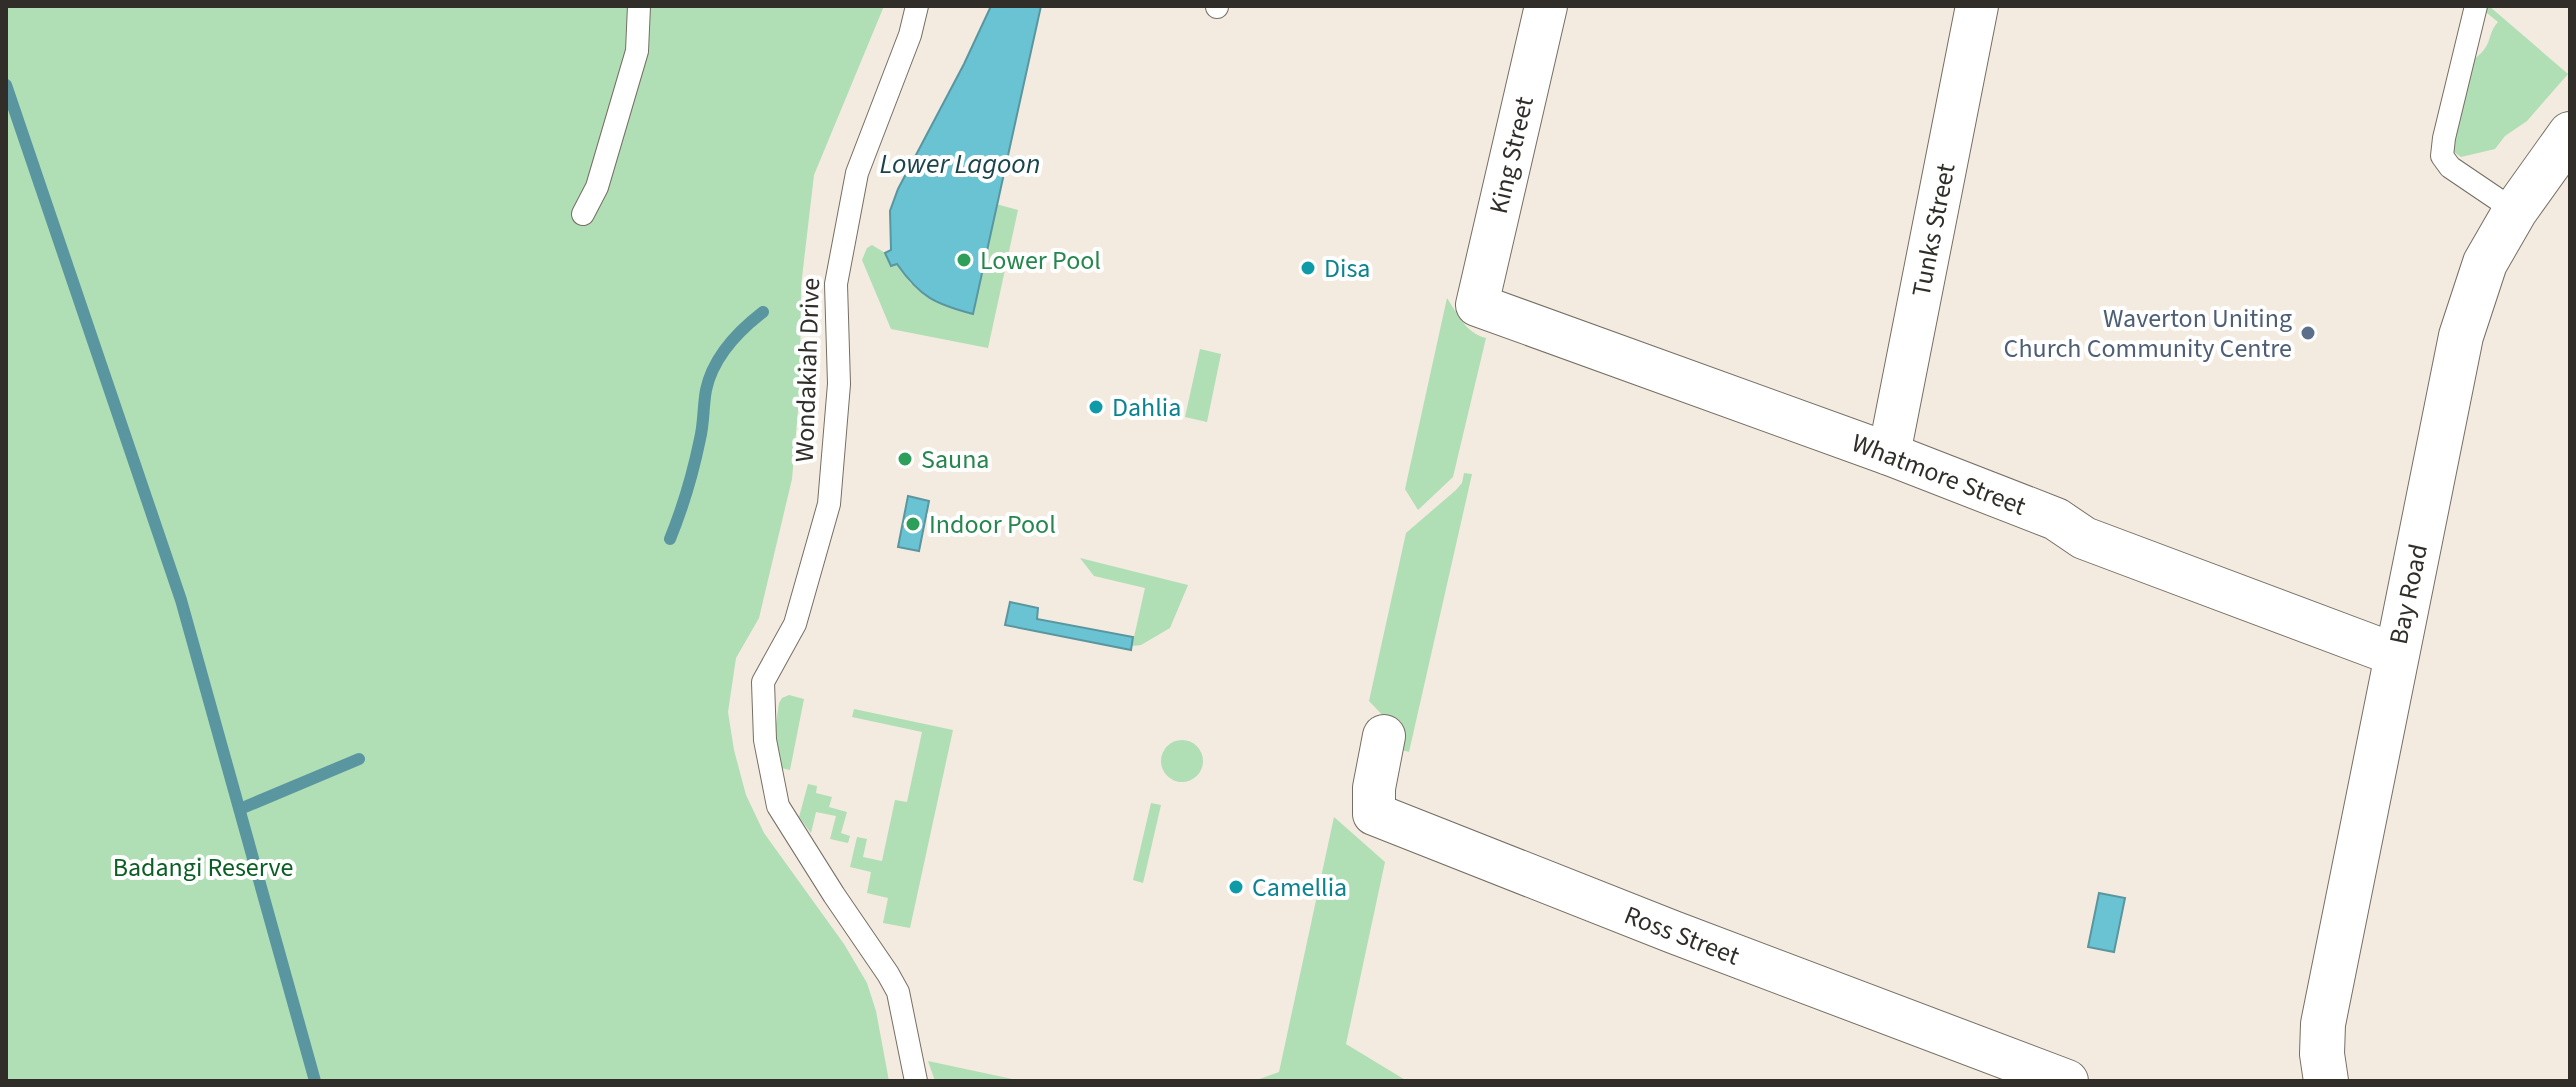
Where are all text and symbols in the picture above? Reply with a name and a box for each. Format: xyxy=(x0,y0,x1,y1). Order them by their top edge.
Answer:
street label: King Street xyxy=(1480,93,1543,217)
water label: Lower Lagoon xyxy=(880,144,1040,184)
street label: Tunks Street xyxy=(1902,160,1965,300)
place label: Lower Pool xyxy=(980,242,1101,279)
place label: Disa xyxy=(1324,250,1370,287)
marker: Lower Pool xyxy=(955,251,973,269)
marker: Disa xyxy=(1299,259,1317,277)
street label: Wondakiah Drive xyxy=(786,277,829,463)
place label: Waverton Uniting Church Community Centre xyxy=(2004,300,2292,367)
marker: Waverton Uniting Church Community Centre xyxy=(2299,324,2317,342)
place label: Dahlia xyxy=(1112,389,1181,426)
marker: Dahlia xyxy=(1087,398,1105,416)
street label: Whatmore Street xyxy=(1846,424,2031,525)
place label: Sauna xyxy=(921,441,989,478)
marker: Sauna xyxy=(896,450,914,468)
place label: Indoor Pool xyxy=(929,506,1056,543)
marker: Indoor Pool xyxy=(904,515,922,533)
street label: Bay Road xyxy=(2380,541,2437,648)
park label: Badangi Reserve xyxy=(113,849,293,886)
place label: Camellia xyxy=(1252,869,1347,906)
marker: Camellia xyxy=(1227,878,1245,896)
street label: Ross Street xyxy=(1619,897,1745,974)

